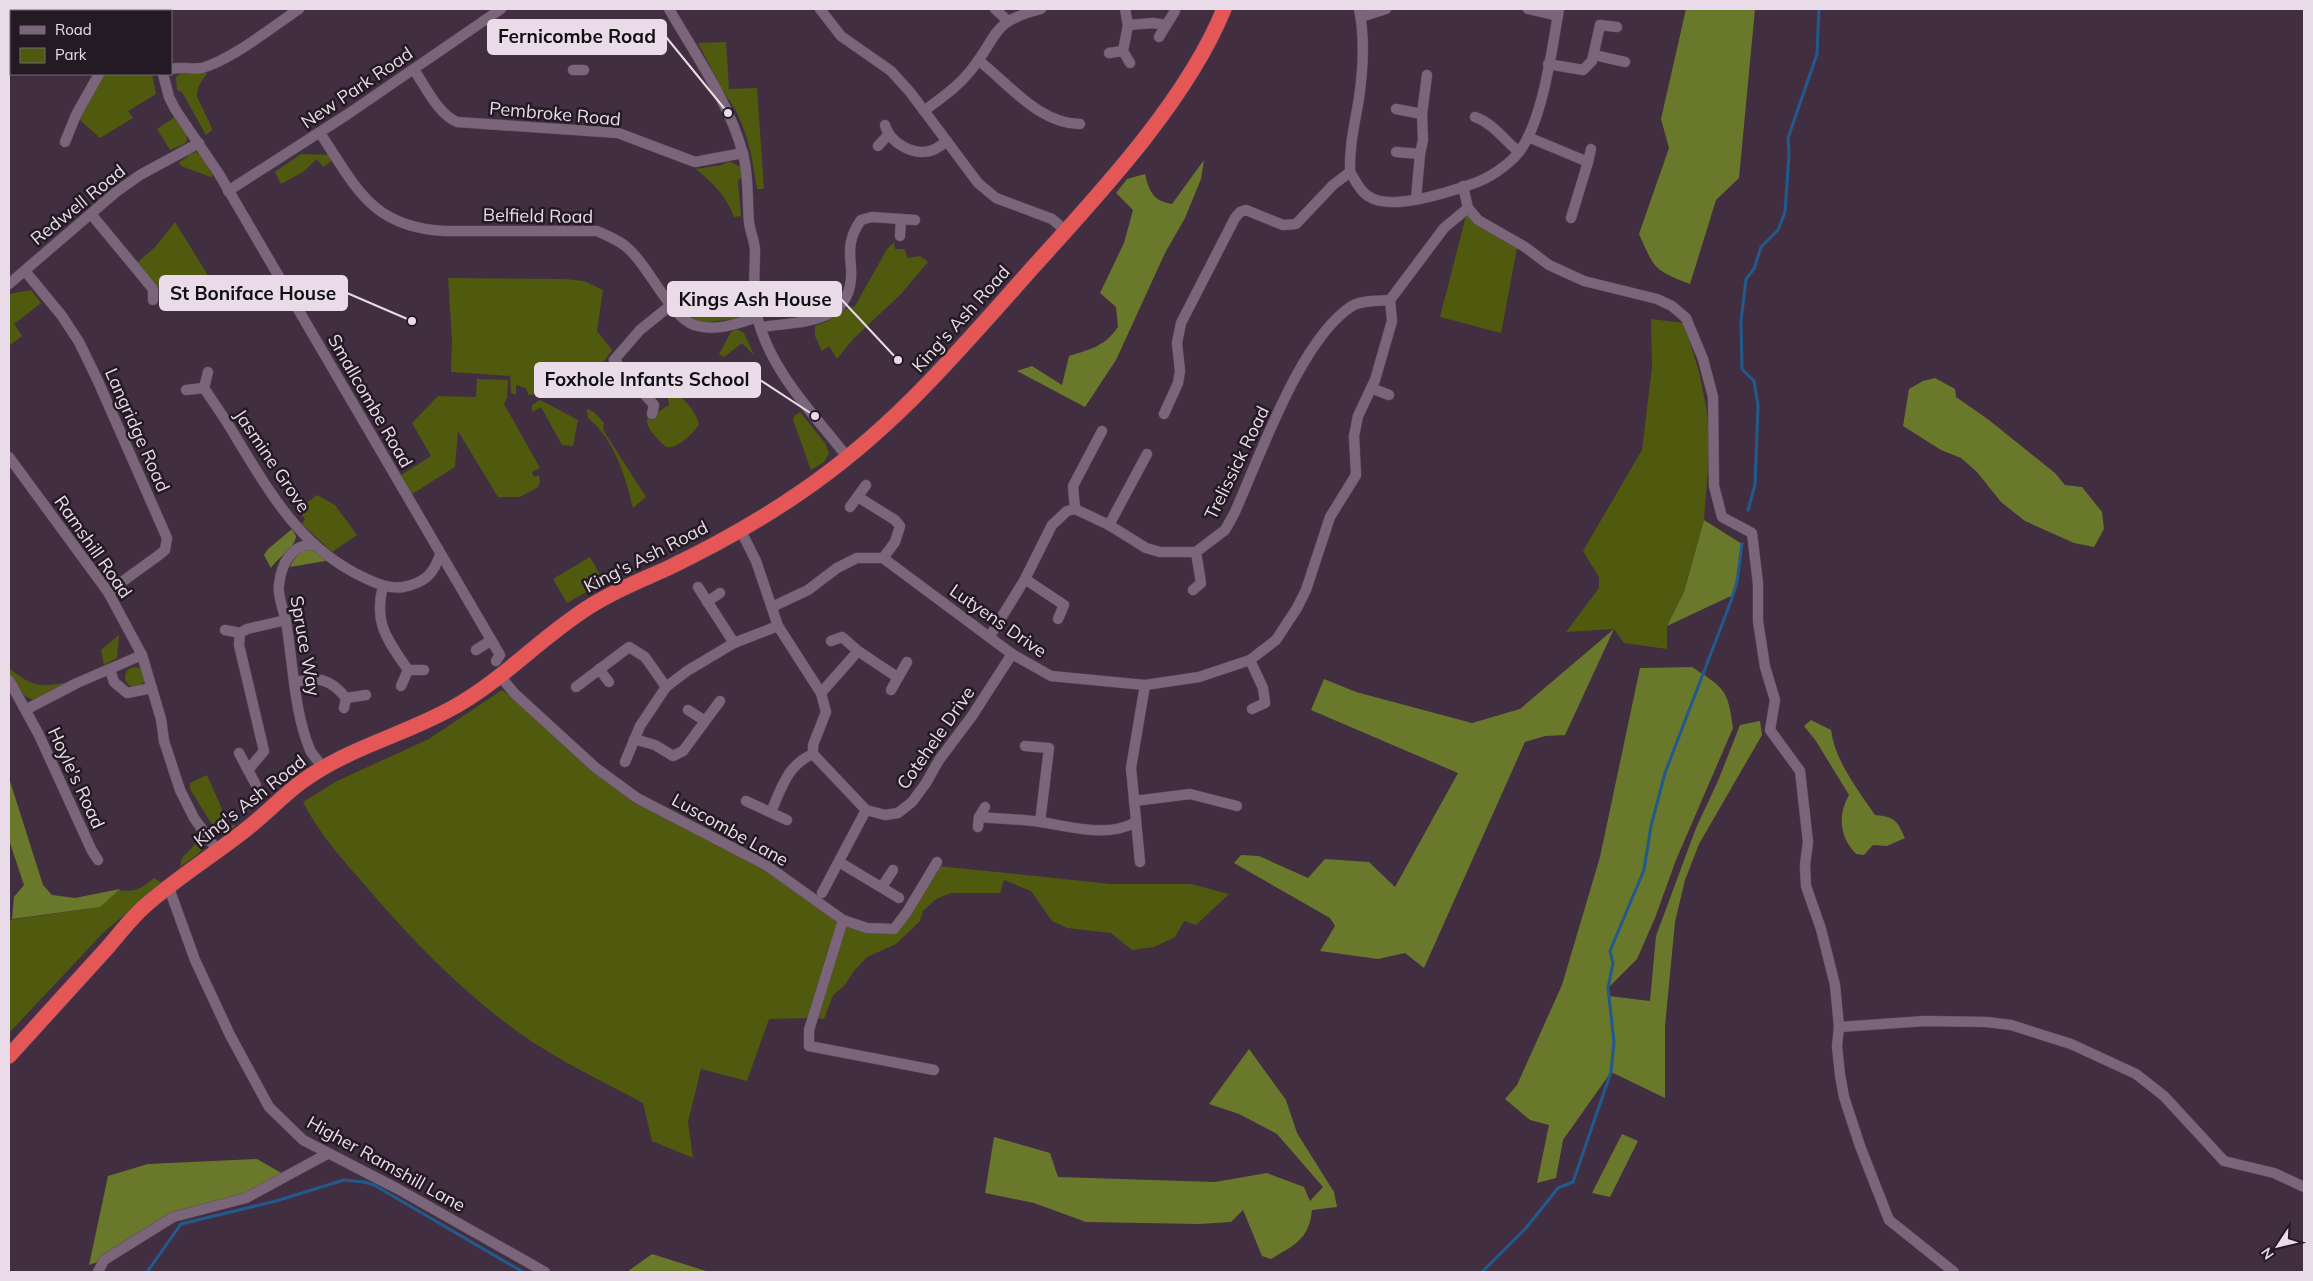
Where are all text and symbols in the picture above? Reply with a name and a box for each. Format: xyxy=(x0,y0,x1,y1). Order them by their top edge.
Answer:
legend xyxy=(10,10,172,75)
text: Road xyxy=(55,20,92,39)
callout: Fernicombe Road xyxy=(488,20,666,54)
text: Fernicombe Road xyxy=(498,24,656,48)
street label: New Park Road xyxy=(296,42,417,134)
text: Park xyxy=(55,45,87,64)
street label: Pembroke Road xyxy=(488,96,622,131)
street label: Redwell Road xyxy=(26,159,130,250)
street label: Belfield Road xyxy=(483,203,593,228)
street label: King's Ash Road xyxy=(907,260,1015,377)
callout: St Boniface House xyxy=(160,276,347,310)
text: St Boniface House xyxy=(170,281,336,305)
callout: Kings Ash House xyxy=(668,282,841,316)
text: Kings Ash House xyxy=(678,287,832,311)
street label: Smallcombe Road xyxy=(323,330,418,472)
callout: Foxhole Infants School xyxy=(535,363,760,397)
street label: Langridge Road xyxy=(100,364,175,495)
text: Foxhole Infants School xyxy=(545,367,749,391)
street label: Trelissick Road xyxy=(1199,402,1274,523)
street label: Jasmine Grove xyxy=(229,405,315,517)
street label: Ramshill Road xyxy=(50,491,137,603)
street label: King's Ash Road xyxy=(580,515,712,598)
street label: Lutyens Drive xyxy=(945,579,1051,663)
street label: Spruce Way xyxy=(285,594,326,698)
street label: Cotehele Drive xyxy=(892,682,980,794)
street label: Hoyle's Road xyxy=(43,723,110,832)
street label: King's Ash Road xyxy=(189,750,310,852)
street label: Luscombe Lane xyxy=(668,788,793,871)
street label: Higher Ramshill Lane xyxy=(303,1110,469,1217)
north arrow xyxy=(2253,1221,2303,1271)
text: N xyxy=(2257,1244,2278,1263)

